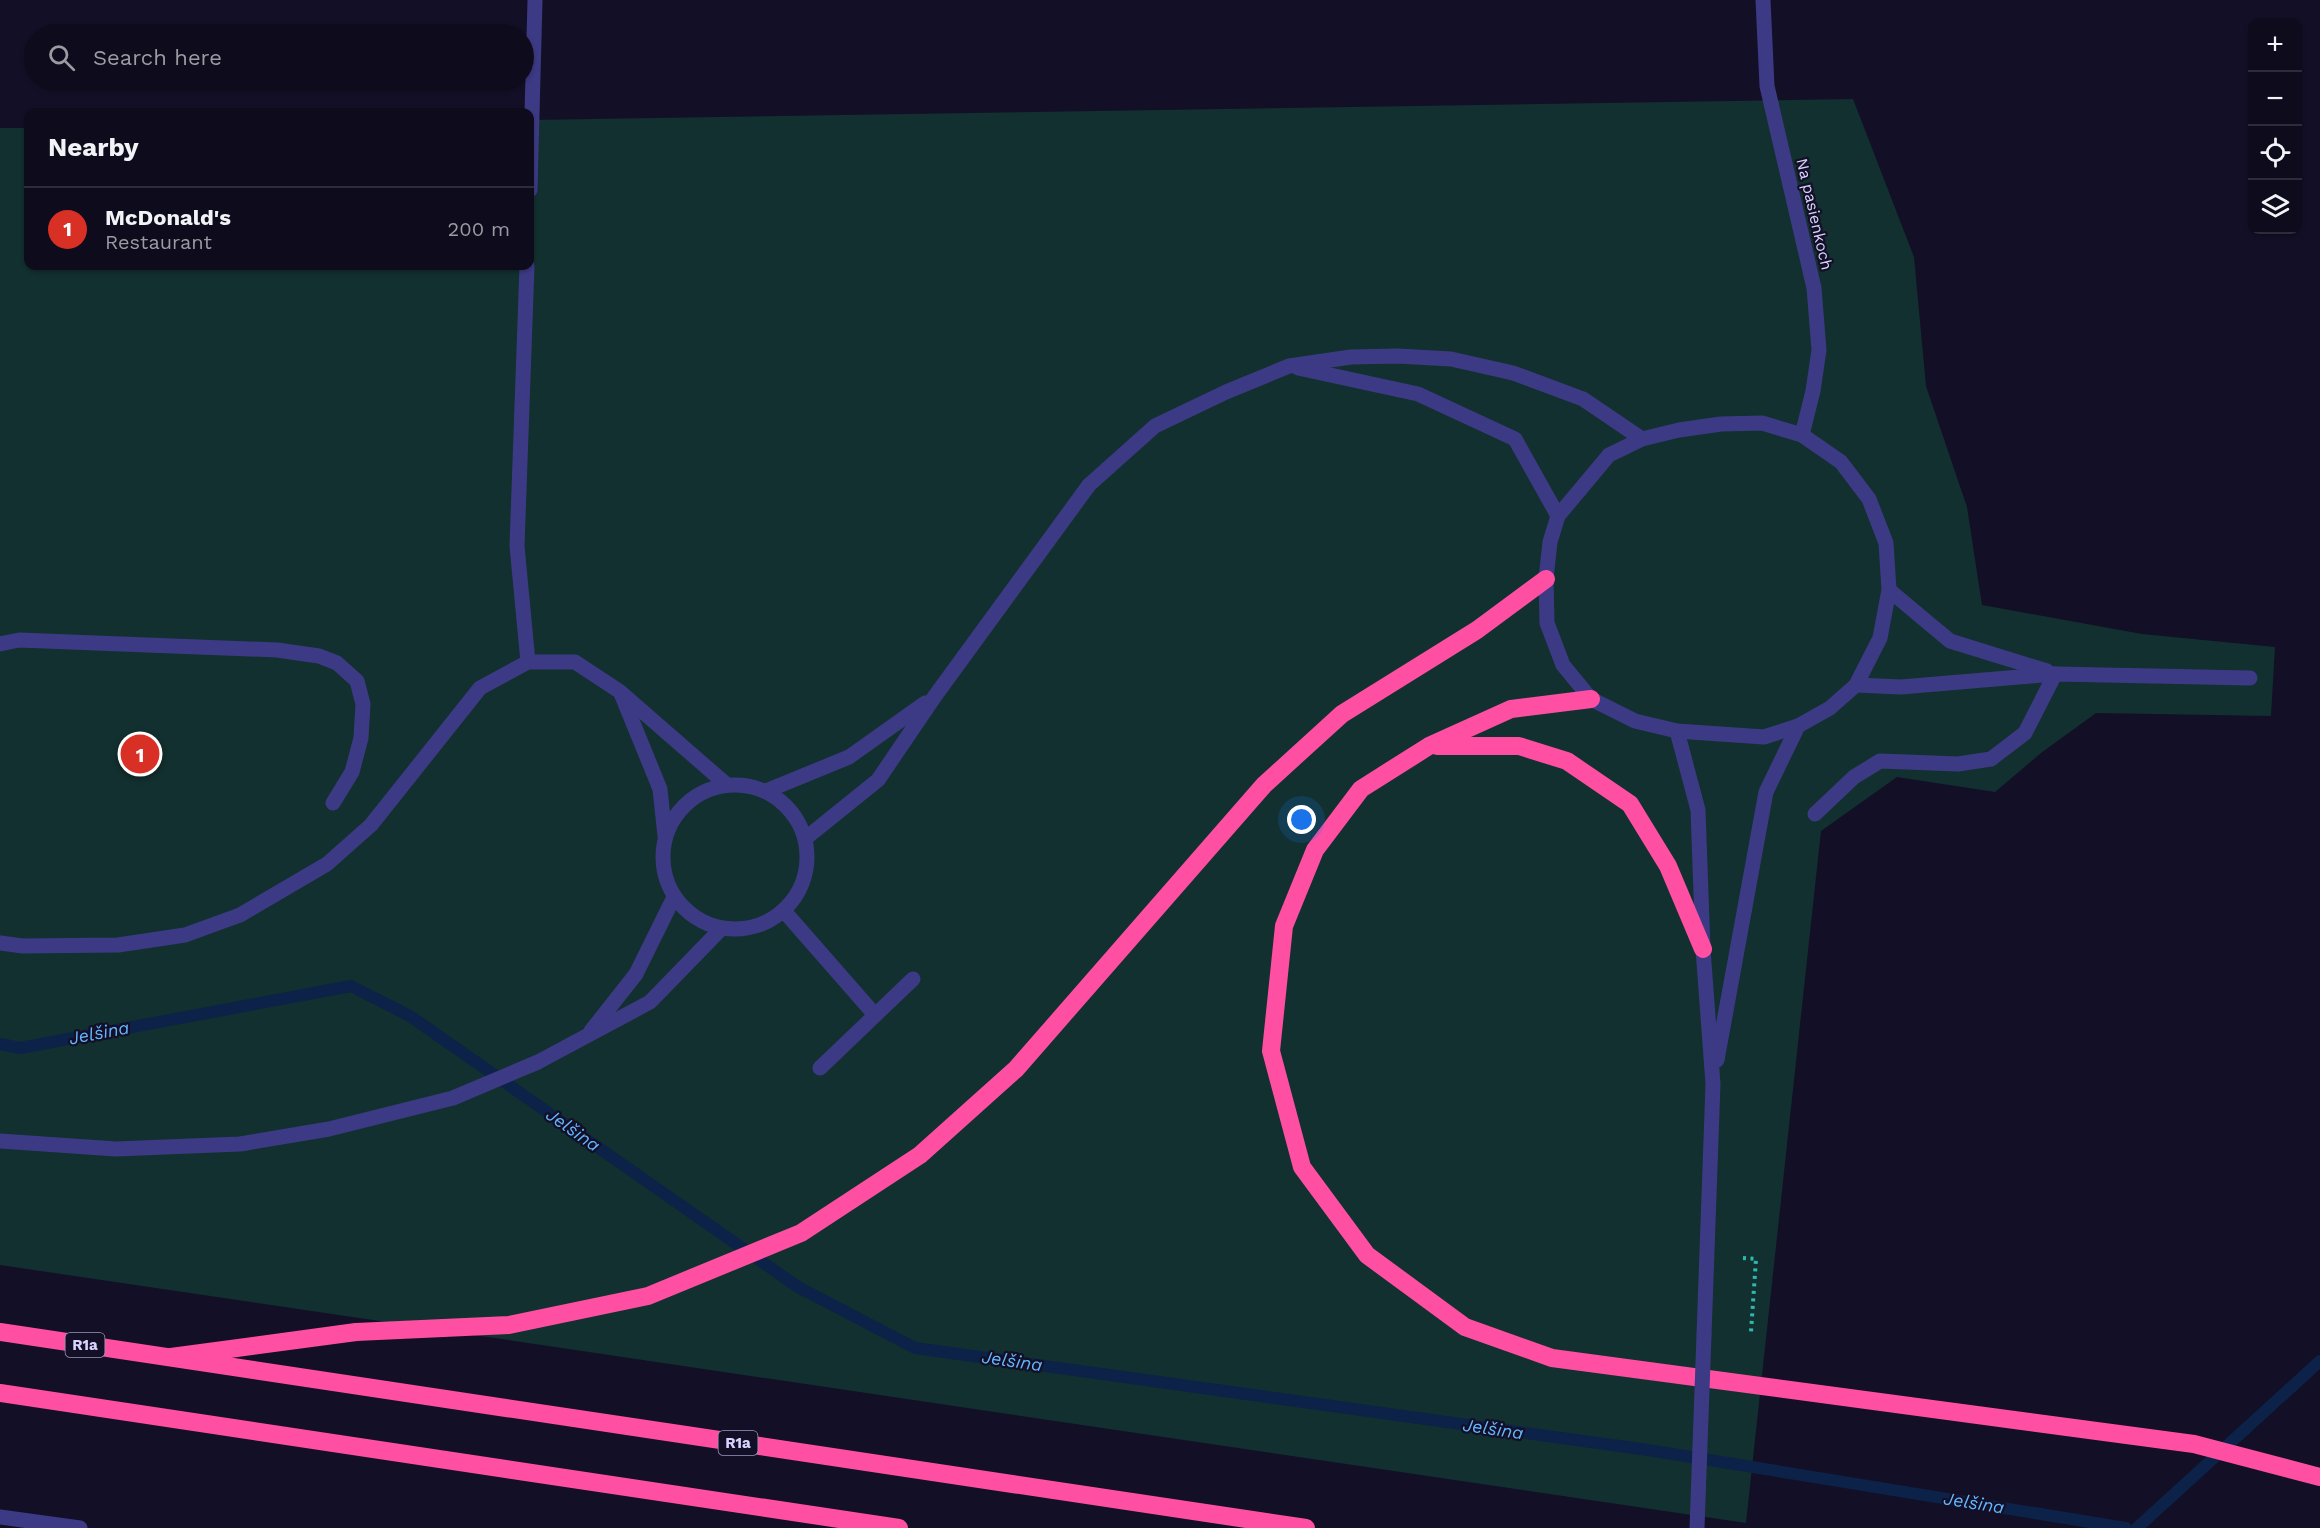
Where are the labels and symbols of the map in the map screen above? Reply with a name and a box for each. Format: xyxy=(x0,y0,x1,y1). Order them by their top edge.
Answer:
street label: Na pasienkoch xyxy=(1792,156,1837,272)
pin: 1 xyxy=(120,732,160,777)
your location xyxy=(1287,805,1316,834)
water label: Jelšina xyxy=(67,1016,131,1049)
water label: Jelšina xyxy=(542,1103,604,1156)
road number: R1a xyxy=(66,1333,104,1357)
water label: Jelšina xyxy=(980,1346,1044,1375)
water label: Jelšina xyxy=(1461,1414,1525,1443)
road number: R1a xyxy=(718,1431,758,1455)
water label: Jelšina xyxy=(1942,1487,2006,1518)

